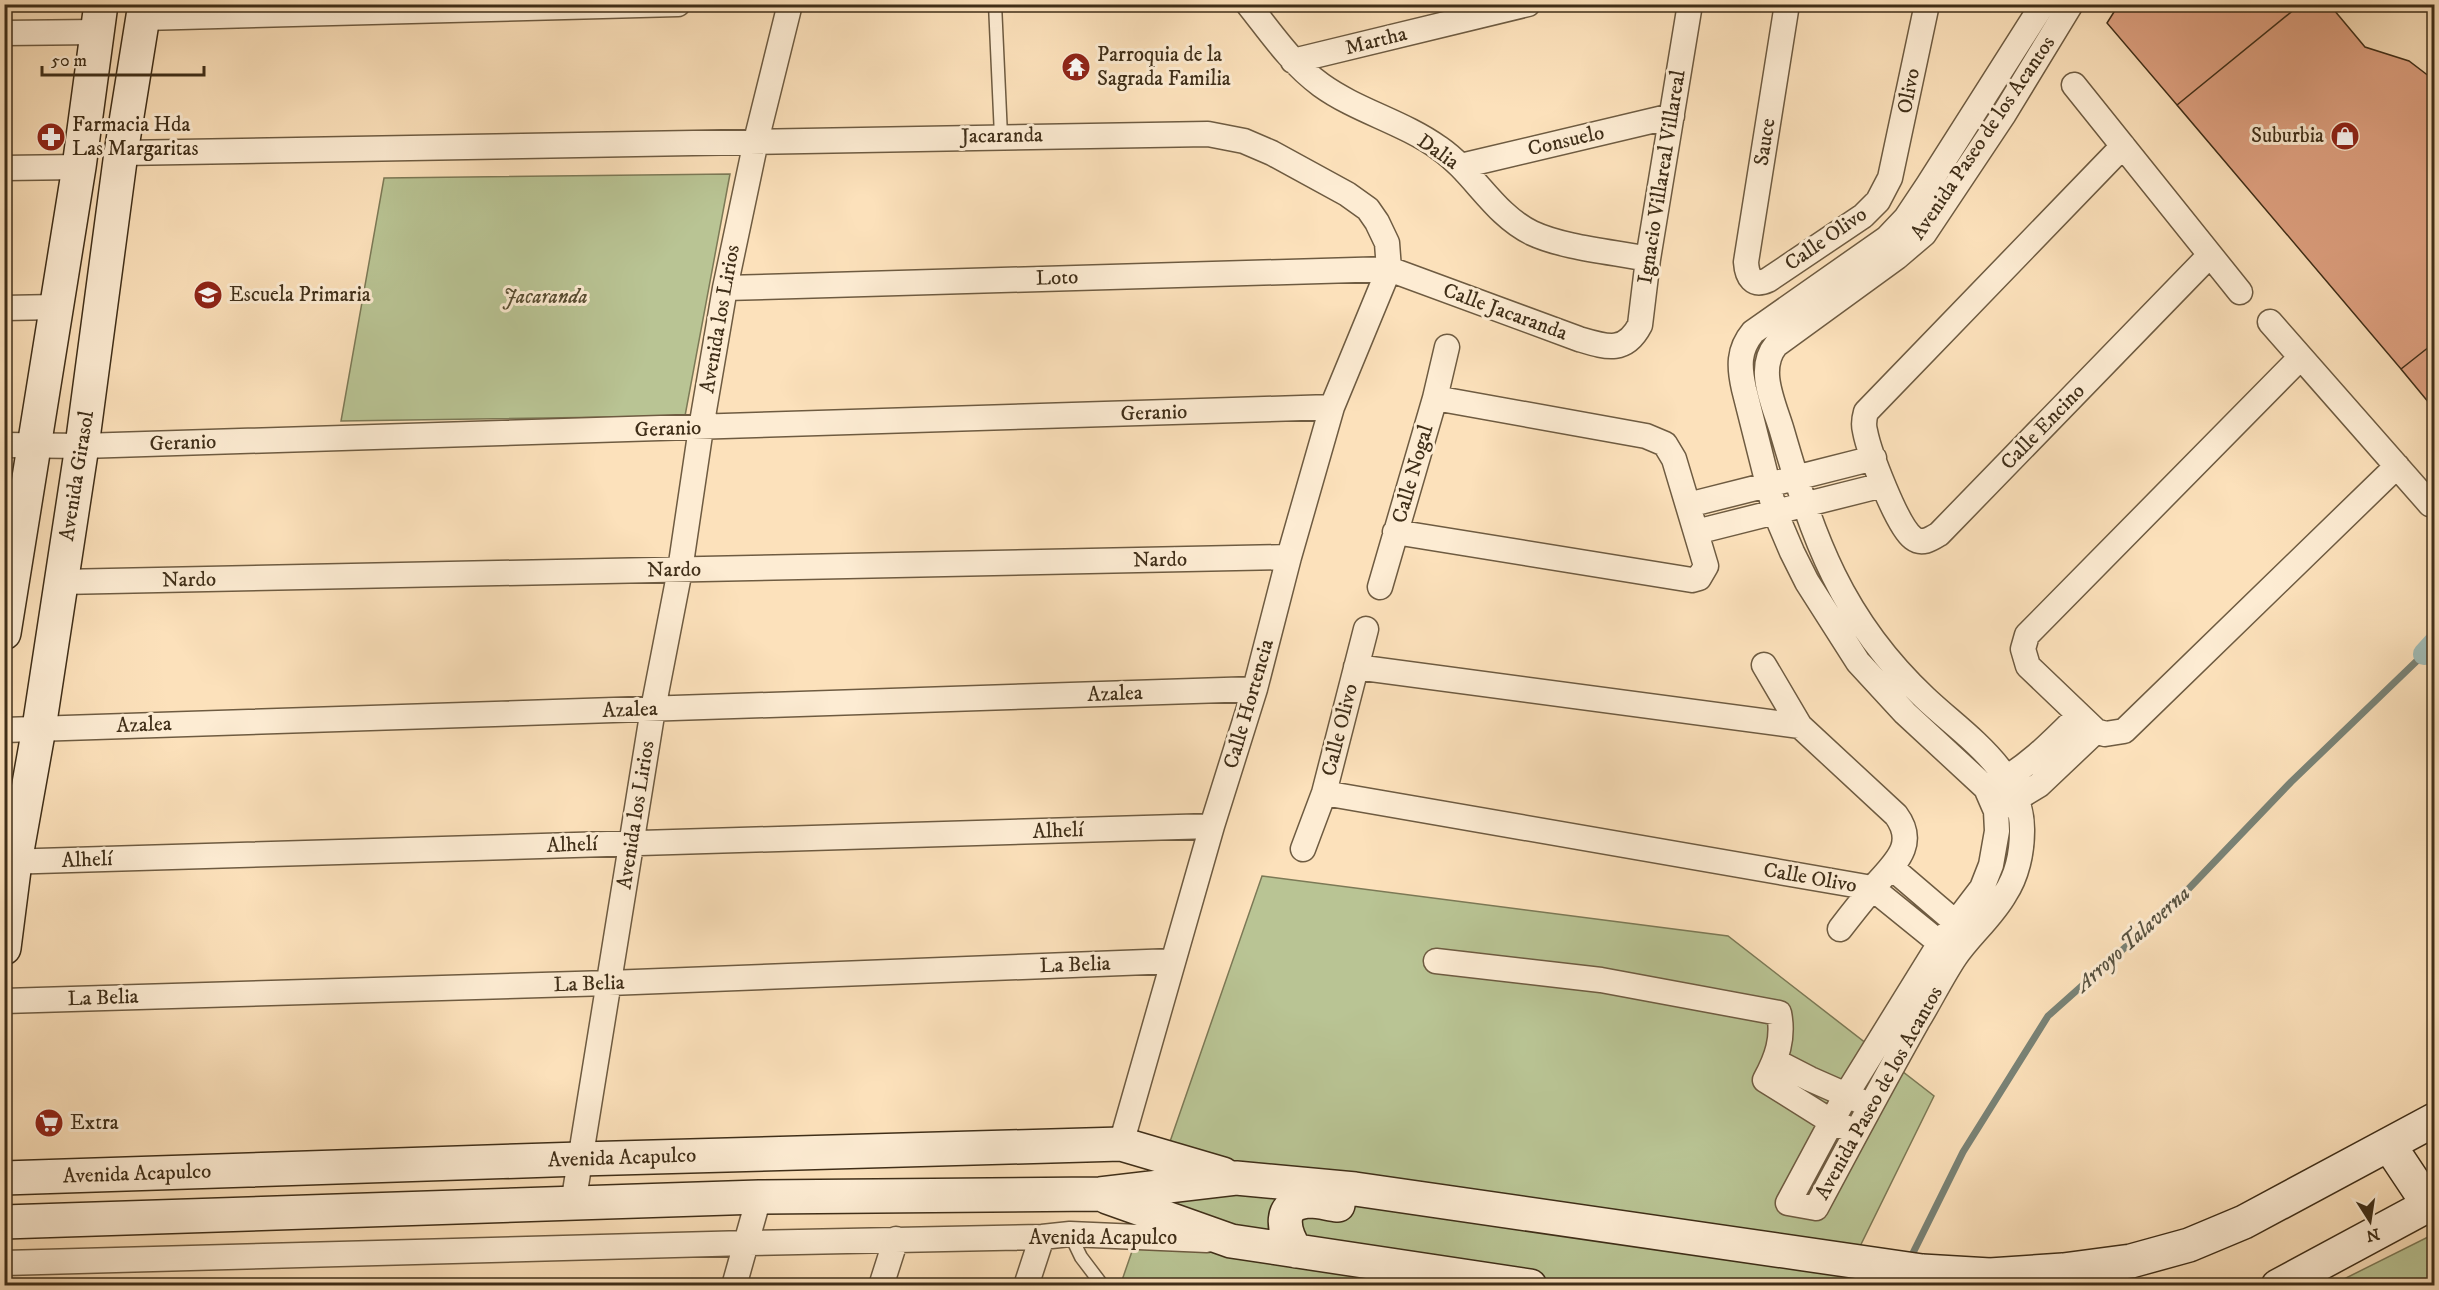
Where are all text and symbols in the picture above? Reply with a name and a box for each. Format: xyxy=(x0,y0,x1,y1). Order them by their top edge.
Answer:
street label: Martha xyxy=(1342,21,1410,61)
street label: Avenida Paseo de los Acantos xyxy=(1905,31,2061,245)
scale bar xyxy=(42,39,204,77)
place label: Parroquia de la Sagrada Familia xyxy=(1097,42,1231,92)
text: 50 m xyxy=(51,50,87,72)
temple icon: Parroquia de la Sagrada Familia xyxy=(1060,51,1092,83)
street label: Olivo xyxy=(1892,66,1926,116)
street label: Ignacio Villareal Villareal xyxy=(1632,68,1692,286)
place label: Farmacia Hda Las Margaritas xyxy=(72,112,198,162)
street label: Sauce xyxy=(1748,116,1782,168)
street label: Consuelo xyxy=(1525,120,1607,162)
shop icon: Suburbia xyxy=(2329,120,2361,152)
pharmacy icon: Farmacia Hda Las Margaritas xyxy=(35,121,67,153)
street label: Jacaranda xyxy=(959,122,1043,150)
place label: Suburbia xyxy=(2251,123,2324,149)
street label: Dalia xyxy=(1412,128,1464,176)
street label: Calle Olivo xyxy=(1780,201,1872,277)
street label: Avenida los Lirios xyxy=(694,243,746,395)
street label: Loto xyxy=(1035,264,1079,292)
street label: Calle Jacaranda xyxy=(1439,277,1571,347)
school or university icon: Escuela Primaria xyxy=(192,279,224,311)
place label: Escuela Primaria xyxy=(229,282,371,308)
park label: Jacaranda xyxy=(502,284,588,310)
street label: Calle Encino xyxy=(1995,378,2091,476)
street label: Geranio xyxy=(1120,399,1188,427)
street label: Avenida Girasol xyxy=(54,408,100,543)
street label: Geranio xyxy=(634,415,702,443)
street label: Calle Nogal xyxy=(1387,421,1440,526)
street label: Geranio xyxy=(149,429,217,457)
street label: Nardo xyxy=(1133,547,1187,573)
street label: Nardo xyxy=(647,557,701,583)
street label: Nardo xyxy=(162,567,216,593)
street label: Calle Hortencia xyxy=(1218,636,1280,772)
street label: Azalea xyxy=(1087,680,1143,708)
street label: Calle Olivo xyxy=(1316,681,1364,779)
street label: Azalea xyxy=(602,696,658,724)
street label: Azalea xyxy=(116,711,172,739)
street label: Avenida los Lirios xyxy=(611,739,661,891)
street label: Alhelí xyxy=(1032,817,1086,845)
street label: Alhelí xyxy=(546,831,600,859)
street label: Alhelí xyxy=(61,846,115,874)
street label: Calle Olivo xyxy=(1761,857,1859,899)
water label: Arroyo Talaverna xyxy=(2068,880,2196,1000)
street label: La Belia xyxy=(1039,951,1111,979)
street label: La Belia xyxy=(553,970,625,998)
street label: Avenida Paseo de los Acantos xyxy=(1809,982,1949,1204)
street label: La Belia xyxy=(67,984,139,1012)
supermarket icon: Extra xyxy=(33,1107,65,1139)
place label: Extra xyxy=(70,1110,119,1136)
street label: Avenida Acapulco xyxy=(547,1142,697,1174)
street label: Avenida Acapulco xyxy=(62,1158,212,1190)
north arrow xyxy=(2340,1191,2400,1251)
text: N xyxy=(2364,1224,2381,1246)
street label: Avenida Acapulco xyxy=(1029,1225,1177,1251)

